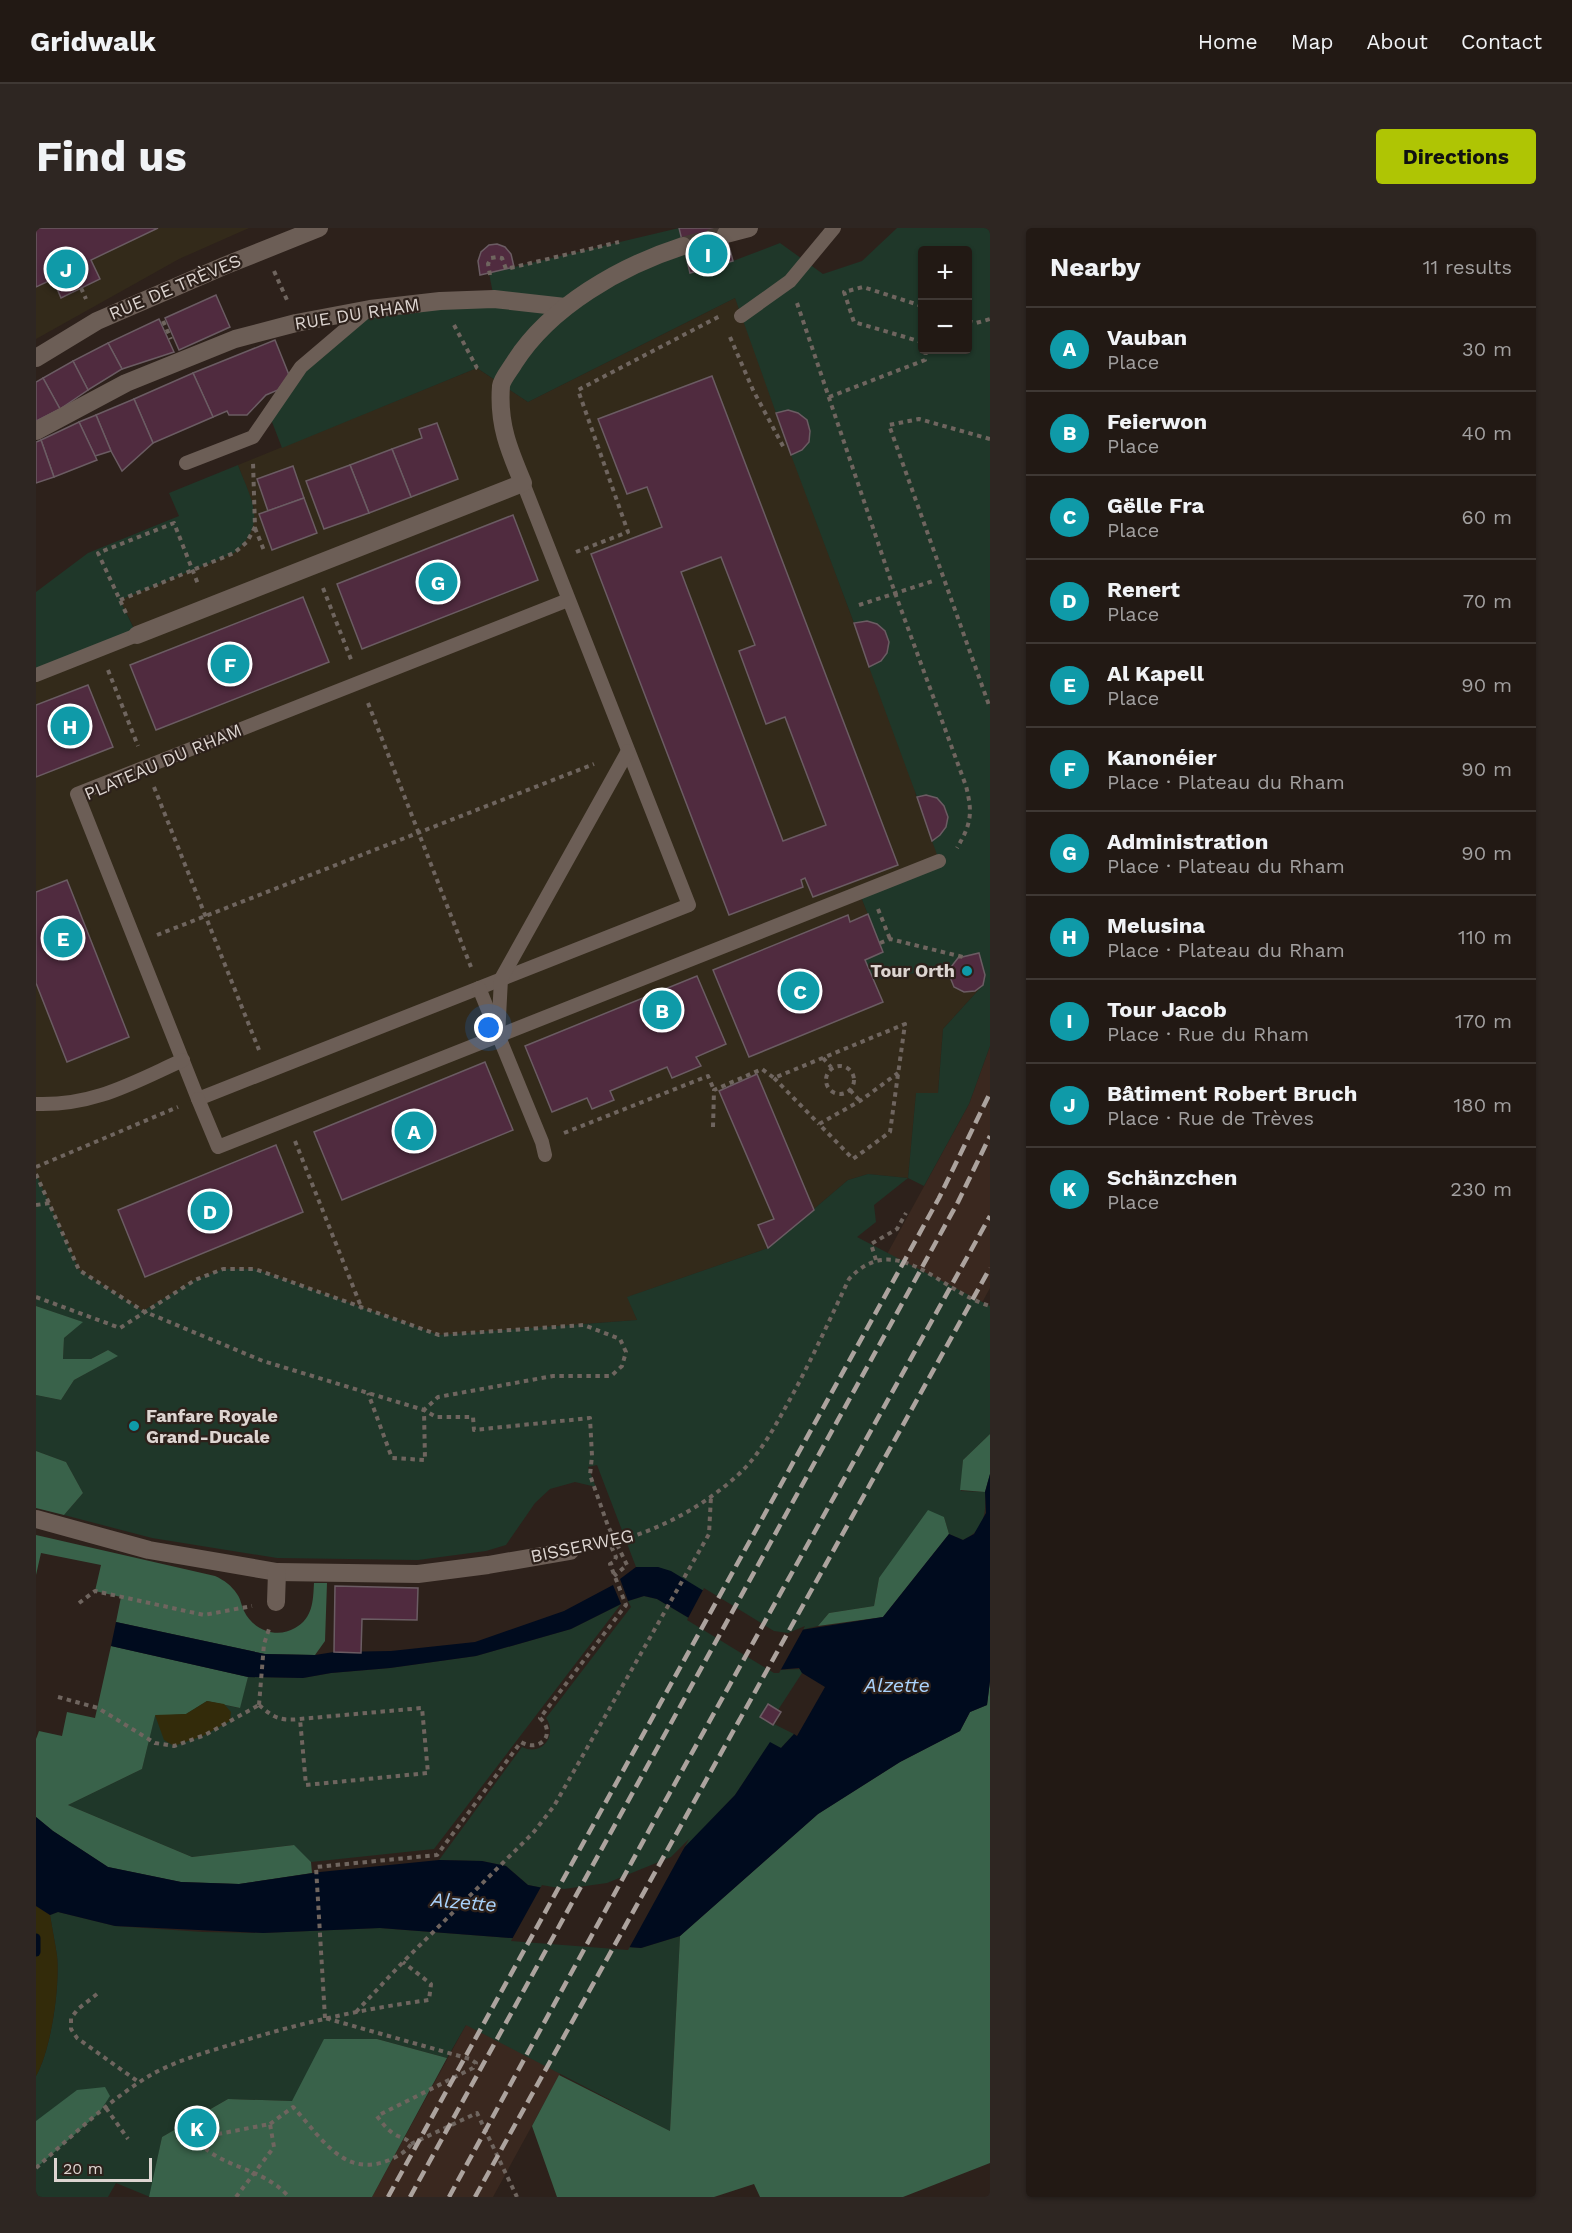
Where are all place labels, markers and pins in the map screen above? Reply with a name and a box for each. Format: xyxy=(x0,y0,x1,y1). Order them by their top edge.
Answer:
pin: I xyxy=(688,231,728,276)
pin: J xyxy=(46,246,86,291)
pin: G xyxy=(418,560,458,604)
pin: F xyxy=(210,642,250,686)
pin: H xyxy=(51,704,90,748)
pin: E xyxy=(44,916,82,960)
place label: Tour Orth xyxy=(870,960,955,981)
marker: Tour Orth xyxy=(960,964,974,978)
pin: C xyxy=(780,968,819,1014)
pin: B xyxy=(642,988,682,1032)
pin: A xyxy=(394,1108,434,1154)
pin: D xyxy=(190,1188,230,1234)
place label: Fanfare Royale Grand-Ducale xyxy=(146,1405,278,1447)
marker: Fanfare Royale Grand-Ducale xyxy=(127,1419,141,1433)
pin: K xyxy=(178,2106,216,2150)

